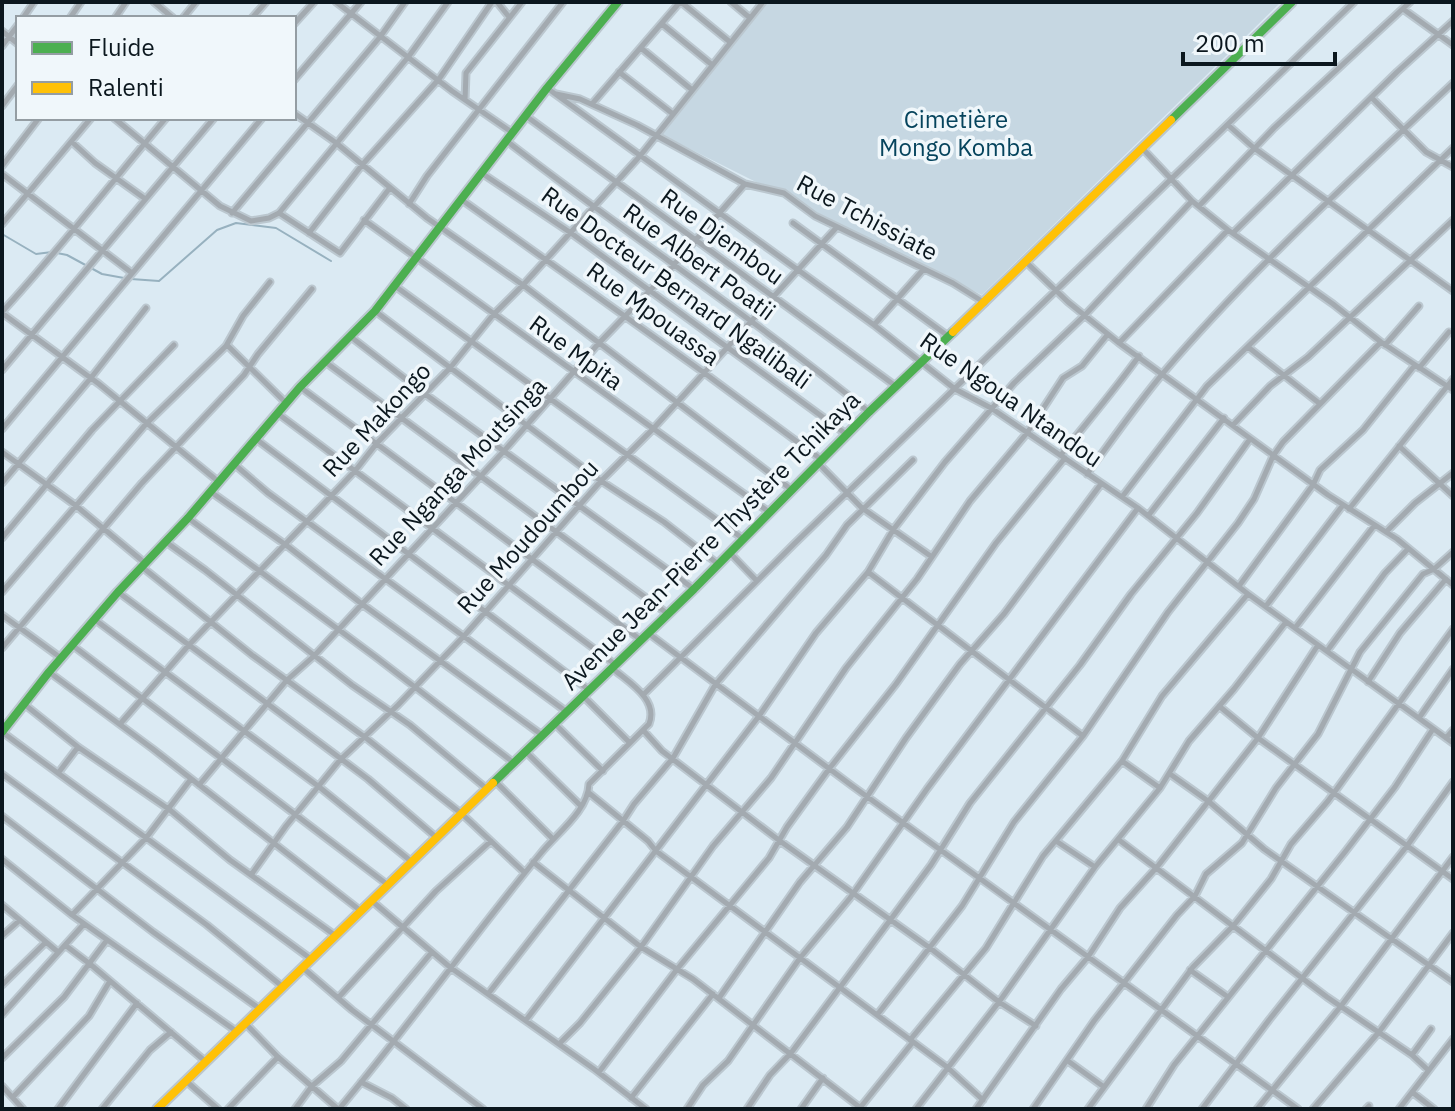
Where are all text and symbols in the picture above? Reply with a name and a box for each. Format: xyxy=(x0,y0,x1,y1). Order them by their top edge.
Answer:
legend xyxy=(16,16,296,120)
scale bar xyxy=(1183,16,1335,66)
text: 200 m xyxy=(1195,27,1265,59)
text: Fluide xyxy=(88,31,155,63)
text: Ralenti xyxy=(88,71,164,103)
park label: Cimetière Mongo Komba xyxy=(879,103,1033,163)
street label: Rue Tchissiate xyxy=(791,167,944,268)
street label: Rue Docteur Bernard Ngalibali xyxy=(535,179,818,396)
street label: Rue Djembou xyxy=(655,181,791,292)
street label: Rue Albert Poatii xyxy=(617,195,782,327)
street label: Rue Mpouassa xyxy=(581,254,727,372)
street label: Rue Mpita xyxy=(523,307,630,397)
street label: Rue Ngoua Ntandou xyxy=(914,324,1109,474)
street label: Rue Makongo xyxy=(315,355,438,483)
street label: Rue Nganga Moutsinga xyxy=(361,370,553,572)
street label: Avenue Jean-Pierre Thystère Tchikaya xyxy=(554,384,867,697)
street label: Rue Moudoumbou xyxy=(449,452,605,620)

